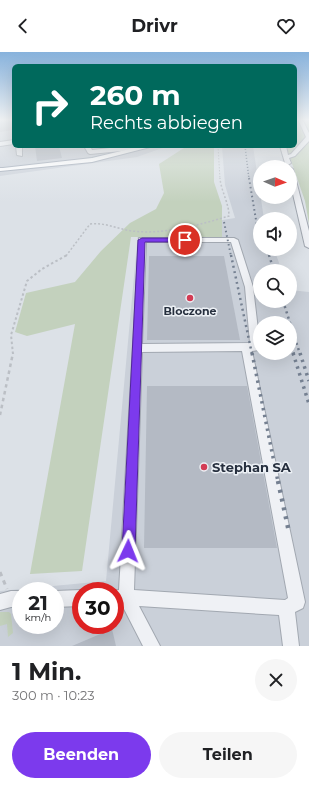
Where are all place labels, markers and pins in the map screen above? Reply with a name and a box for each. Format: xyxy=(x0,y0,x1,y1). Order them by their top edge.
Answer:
pin xyxy=(168,223,202,257)
marker: Bloczone xyxy=(185,293,195,303)
place label: Bloczone xyxy=(163,304,217,318)
place label: Stephan SA xyxy=(212,459,292,475)
marker: Stephan SA xyxy=(199,462,209,472)

